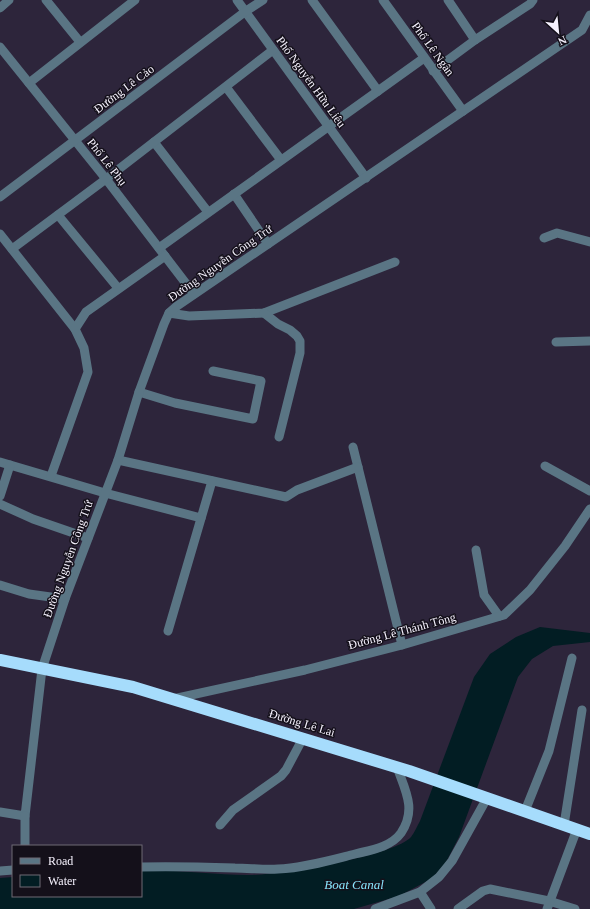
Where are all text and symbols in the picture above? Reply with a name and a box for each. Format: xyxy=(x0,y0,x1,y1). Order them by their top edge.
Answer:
north arrow xyxy=(538,12,578,52)
street label: Phố Lê Ngân xyxy=(409,19,457,79)
street label: Phố Nguyễn Hữu Liêu xyxy=(273,34,349,130)
text: N xyxy=(556,34,569,48)
street label: Đường Lê Cảo xyxy=(91,62,157,116)
street label: Phố Lê Phụ xyxy=(84,136,130,188)
street label: Đường Nguyễn Công Trứ xyxy=(165,222,275,304)
street label: Đường Nguyễn Công Trứ xyxy=(40,498,96,620)
street label: Đường Lê Thánh Tông xyxy=(347,610,457,652)
street label: Đường Lê Lai xyxy=(267,706,337,740)
legend xyxy=(12,845,142,897)
text: Road xyxy=(48,854,73,868)
text: Water xyxy=(48,874,76,888)
water label: Boat Canal xyxy=(324,877,384,892)

